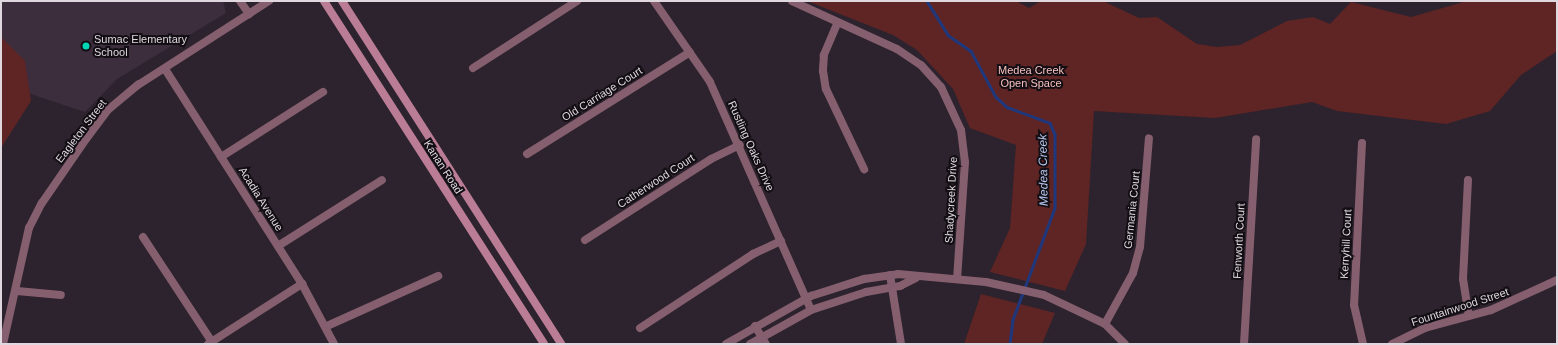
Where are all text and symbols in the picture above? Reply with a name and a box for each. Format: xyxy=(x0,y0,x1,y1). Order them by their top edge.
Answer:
place label: Sumac Elementary School xyxy=(94,33,187,59)
marker: Sumac Elementary School xyxy=(81,41,91,51)
street label: Old Carriage Court xyxy=(559,64,645,124)
park label: Medea Creek Open Space xyxy=(998,64,1064,90)
street label: Eagleton Street xyxy=(53,97,109,165)
street label: Rustling Oaks Drive xyxy=(725,99,777,193)
water label: Medea Creek xyxy=(1036,134,1052,206)
street label: Kanan Road xyxy=(421,138,465,196)
street label: Catherwood Court xyxy=(615,151,697,211)
street label: Shadycreek Drive xyxy=(942,156,960,244)
street label: Acadia Avenue xyxy=(236,164,286,234)
street label: Germania Court xyxy=(1121,170,1143,250)
street label: Fenworth Court xyxy=(1230,203,1248,279)
street label: Kerryhill Court xyxy=(1338,209,1354,279)
street label: Fountainwood Street xyxy=(1410,285,1510,329)

